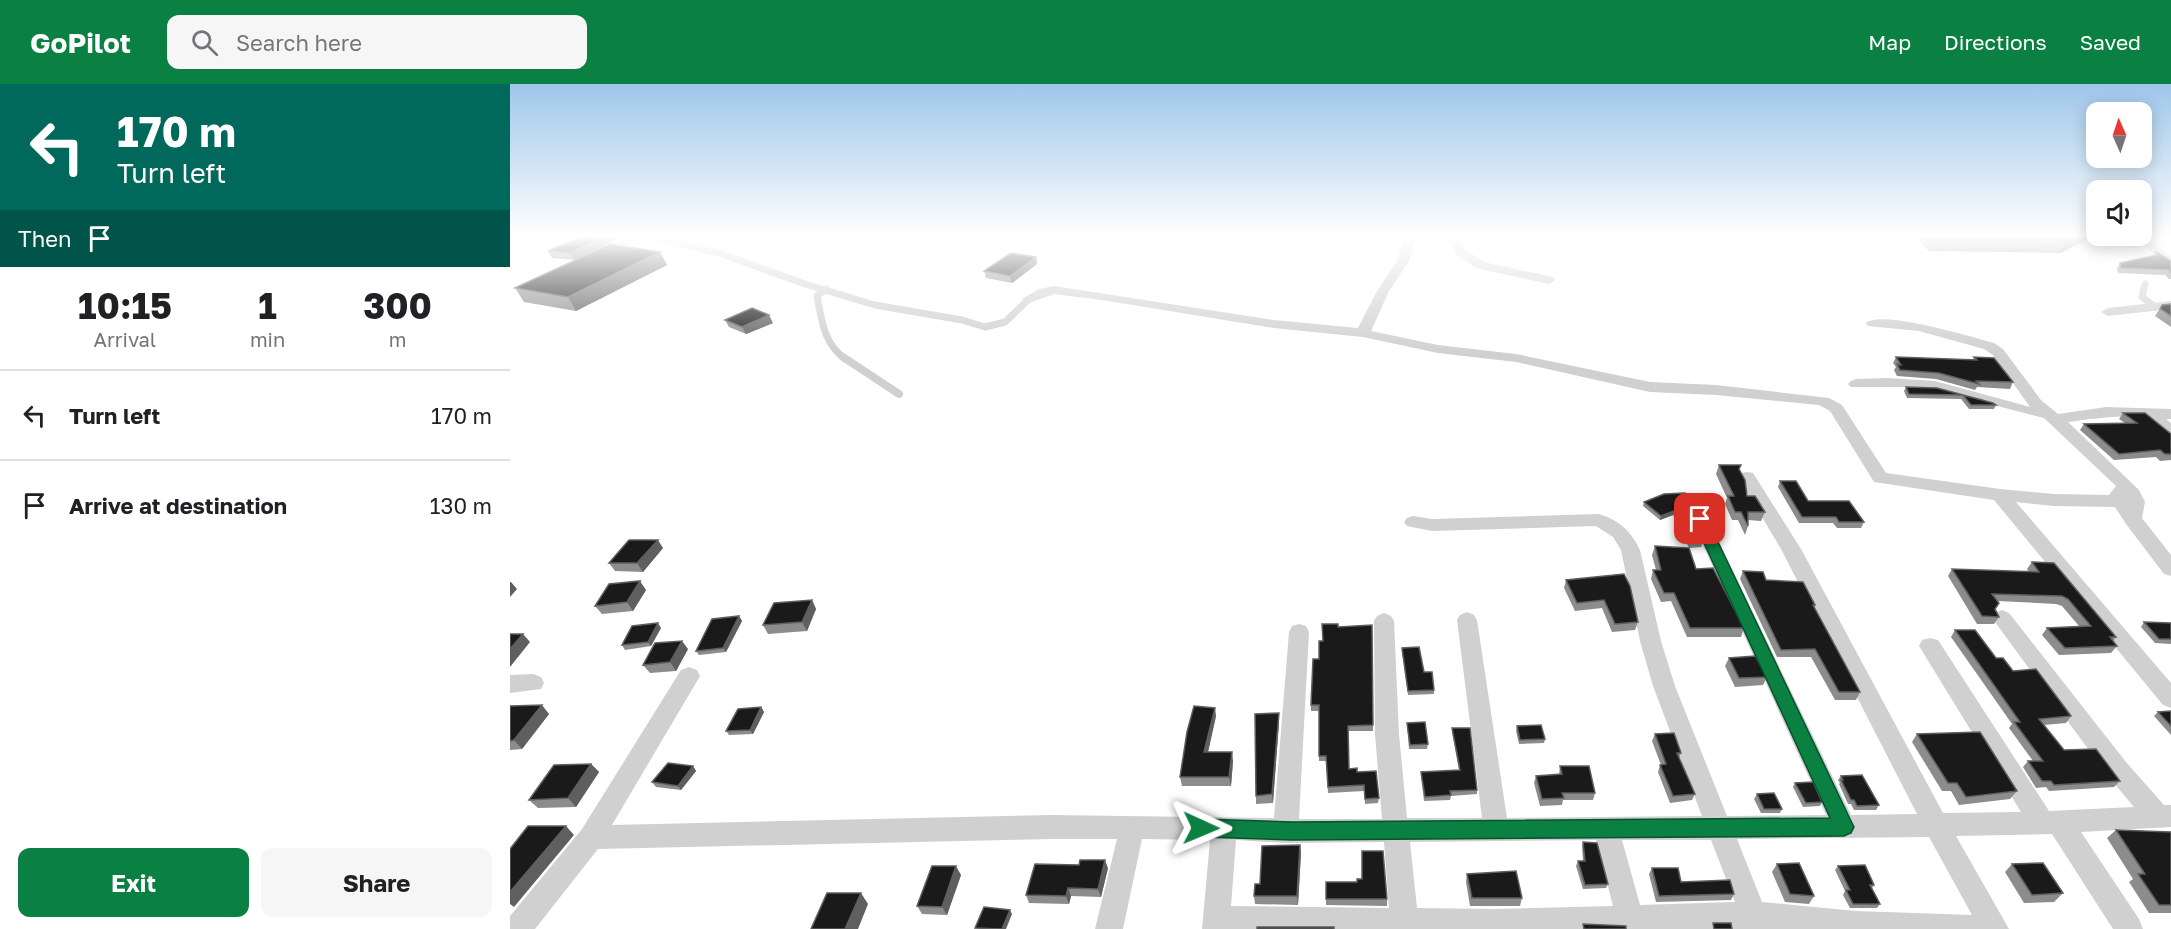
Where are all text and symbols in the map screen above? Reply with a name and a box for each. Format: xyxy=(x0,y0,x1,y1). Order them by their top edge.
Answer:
search box xyxy=(167,15,587,69)
text: GoPilot xyxy=(30,26,131,59)
icon: search xyxy=(188,26,221,59)
text: Search here xyxy=(236,29,362,56)
text: Map xyxy=(1868,29,1911,55)
text: Directions xyxy=(1944,29,2047,55)
text: Saved xyxy=(2080,29,2141,55)
north arrow xyxy=(2086,102,2152,168)
map controls xyxy=(2086,102,2152,246)
text: 170 m xyxy=(117,106,236,156)
icon: left xyxy=(18,108,96,186)
text: Turn left xyxy=(117,157,226,189)
button: sound xyxy=(2086,180,2152,246)
icon: arrive xyxy=(83,222,116,255)
text: Then xyxy=(18,225,71,252)
text: 10:15 xyxy=(78,284,172,327)
text: 1 xyxy=(258,284,277,327)
text: 300 xyxy=(363,284,432,327)
text: Arrival xyxy=(94,327,156,351)
text: min xyxy=(250,327,285,351)
text: m xyxy=(389,327,406,351)
icon: left xyxy=(18,399,51,432)
text: Turn left xyxy=(69,402,160,429)
text: 170 m xyxy=(431,402,492,429)
icon: arrive xyxy=(18,489,51,522)
text: Arrive at destination xyxy=(69,492,287,519)
text: 130 m xyxy=(430,492,492,519)
pin xyxy=(1674,493,1725,544)
icon: arrive xyxy=(1683,502,1716,535)
position arrow xyxy=(1169,796,1233,860)
button: Exit xyxy=(18,848,249,917)
button: Share xyxy=(261,848,492,917)

